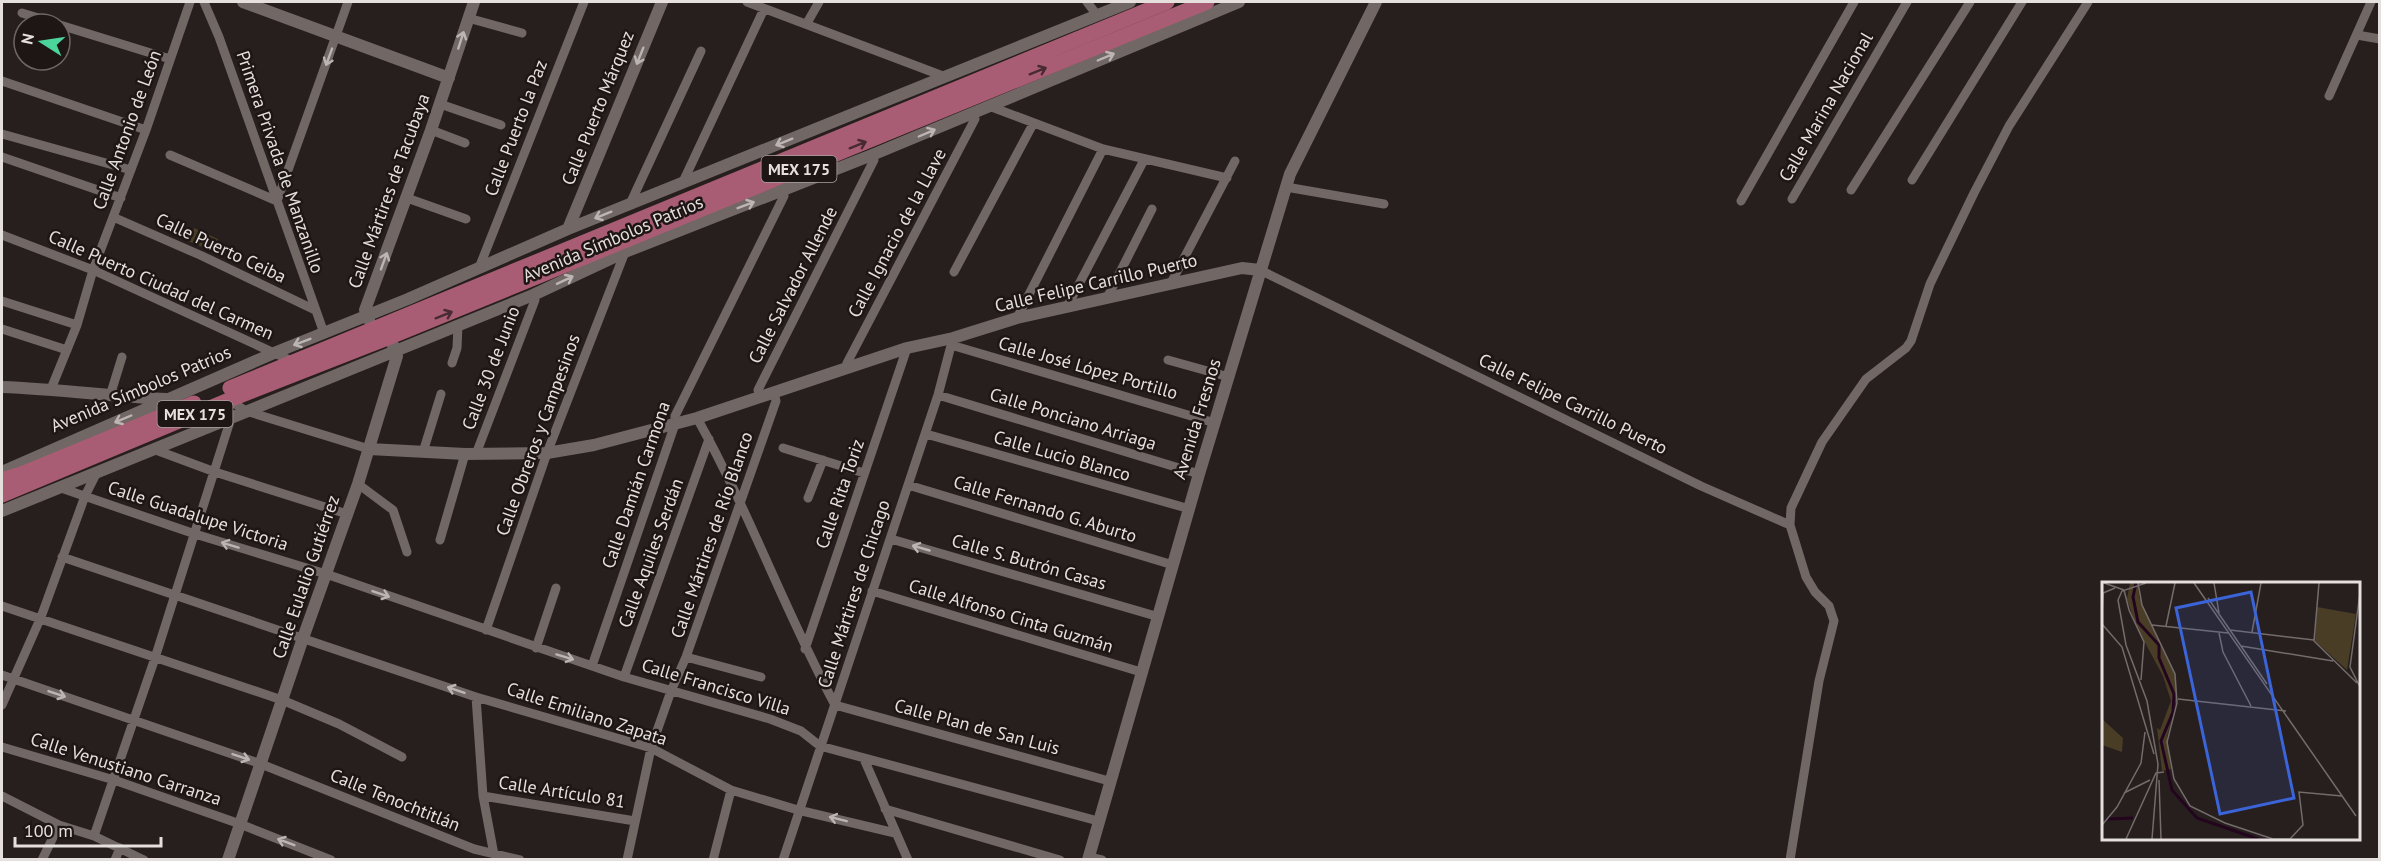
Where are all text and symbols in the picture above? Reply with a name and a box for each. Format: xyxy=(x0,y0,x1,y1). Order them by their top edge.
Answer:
north arrow xyxy=(12,12,72,72)
street label: Calle Puerto Márquez xyxy=(556,27,639,188)
street label: Calle Marina Nacional xyxy=(1773,27,1878,186)
one-way arrow xyxy=(456,31,467,50)
text: N xyxy=(16,32,38,46)
one-way arrow xyxy=(634,46,645,64)
street label: Calle Antonio de León xyxy=(87,47,166,213)
one-way arrow xyxy=(323,47,334,66)
street label: Primera Privada de Manzanillo xyxy=(232,48,329,276)
one-way arrow xyxy=(1097,51,1115,62)
street label: Calle Puerto la Paz xyxy=(479,56,552,199)
one-way arrow xyxy=(1028,65,1047,76)
street label: Calle Mártires de Tacubaya xyxy=(343,90,435,291)
one-way arrow xyxy=(917,127,935,138)
one-way arrow xyxy=(775,137,793,148)
one-way arrow xyxy=(848,139,866,150)
street label: Calle Ignacio de la Llave xyxy=(842,144,951,321)
road number: MEX 175 xyxy=(762,156,836,182)
street label: Avenida Símbolos Patrios xyxy=(519,190,707,287)
one-way arrow xyxy=(736,199,754,210)
street label: Calle Salvador Allende xyxy=(743,202,842,367)
street label: Calle Puerto Ceiba xyxy=(152,207,290,288)
one-way arrow xyxy=(594,210,613,221)
street label: Calle Puerto Ciudad del Carmen xyxy=(45,224,277,345)
street label: Calle Felipe Carrillo Puerto xyxy=(992,248,1199,317)
one-way arrow xyxy=(379,252,390,271)
one-way arrow xyxy=(556,273,574,285)
street label: Calle 30 de Junio xyxy=(456,303,525,433)
one-way arrow xyxy=(434,309,453,320)
street label: Calle Obreros y Campesinos xyxy=(490,331,585,539)
street label: Calle José López Portillo xyxy=(996,331,1180,404)
one-way arrow xyxy=(293,337,312,348)
street label: Avenida Símbolos Patrios xyxy=(47,340,235,437)
street label: Calle Felipe Carrillo Puerto xyxy=(1475,348,1671,459)
street label: Avenida Fresnos xyxy=(1167,356,1226,482)
street label: Calle Ponciano Arriaga xyxy=(987,382,1159,455)
street label: Calle Damián Carmona xyxy=(596,398,675,571)
road number: MEX 175 xyxy=(158,401,232,427)
one-way arrow xyxy=(114,414,132,425)
street label: Calle Lucio Blanco xyxy=(991,425,1133,486)
street label: Calle Mártires de Río Blanco xyxy=(665,428,758,641)
street label: Calle Rita Toriz xyxy=(810,436,869,552)
street label: Calle Fernando G. Aburto xyxy=(951,470,1140,547)
street label: Calle Guadalupe Victoria xyxy=(105,475,291,556)
street label: Calle Aquiles Serdán xyxy=(613,475,688,631)
street label: Calle Eulalio Gutiérrez xyxy=(267,492,344,662)
street label: Calle Mártires de Chicago xyxy=(812,497,895,691)
street label: Calle S. Butrón Casas xyxy=(949,528,1109,595)
one-way arrow xyxy=(221,539,240,550)
one-way arrow xyxy=(912,542,931,553)
street label: Calle Alfonso Cinta Guzmán xyxy=(906,573,1116,658)
inset map xyxy=(2102,582,2360,840)
one-way arrow xyxy=(371,589,390,600)
one-way arrow xyxy=(555,653,574,664)
street label: Calle Francisco Villa xyxy=(639,653,793,720)
street label: Calle Emiliano Zapata xyxy=(504,677,670,750)
one-way arrow xyxy=(447,683,466,694)
one-way arrow xyxy=(47,690,66,701)
street label: Calle Plan de San Luis xyxy=(892,693,1062,760)
street label: Calle Venustiano Carranza xyxy=(28,727,224,810)
one-way arrow xyxy=(231,753,250,764)
street label: Calle Tenochtitlán xyxy=(327,763,464,836)
street label: Calle Artículo 81 xyxy=(497,770,627,813)
scale bar xyxy=(15,810,160,848)
one-way arrow xyxy=(829,813,848,825)
text: 100 m xyxy=(24,819,73,842)
one-way arrow xyxy=(277,835,295,846)

